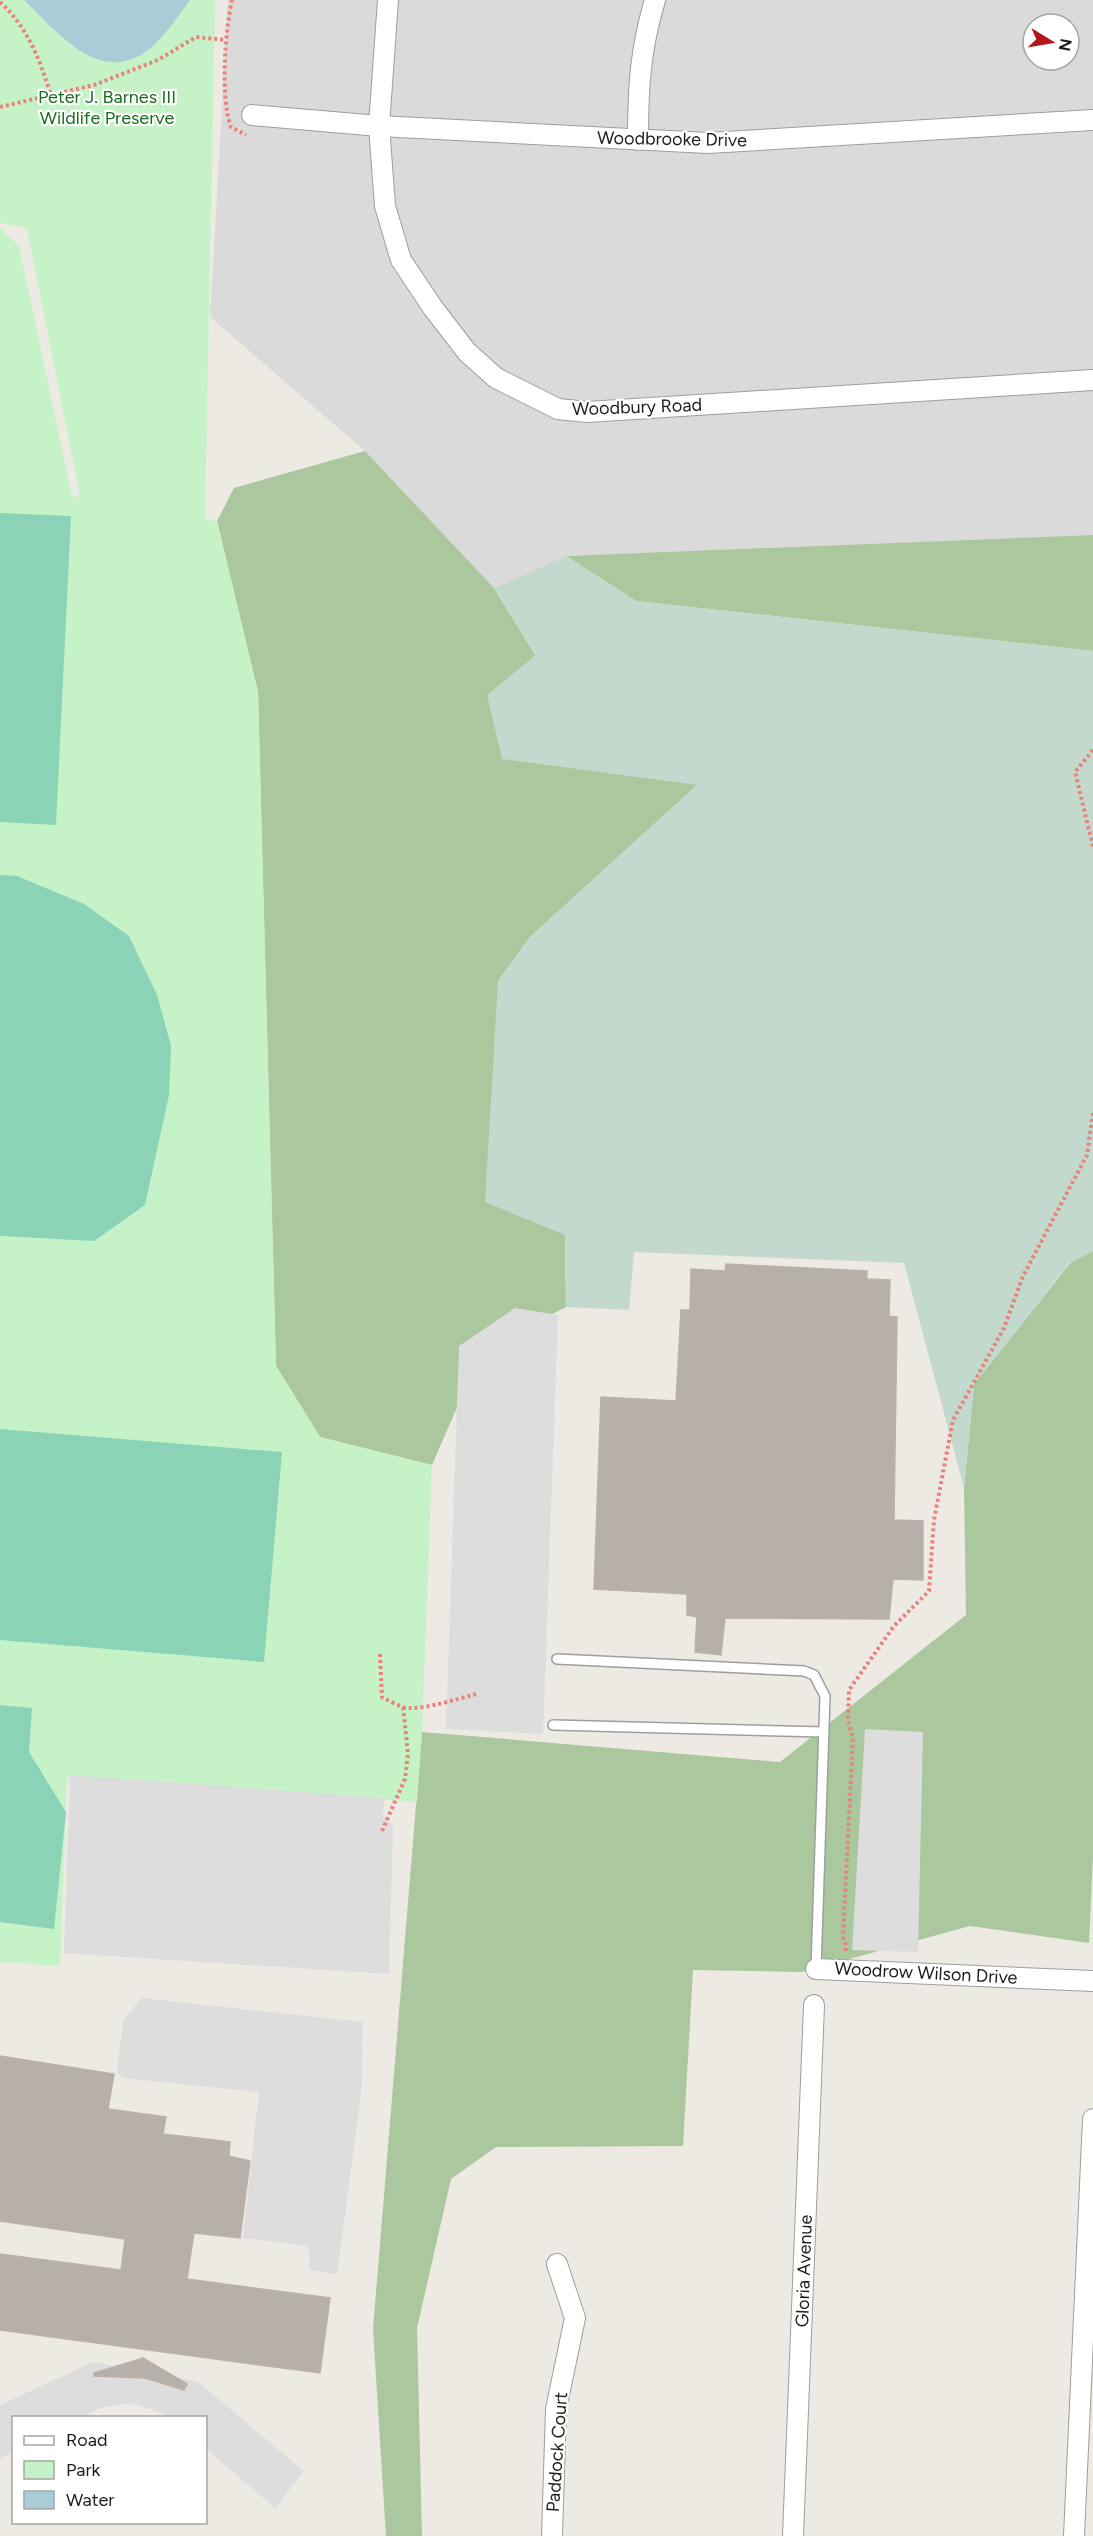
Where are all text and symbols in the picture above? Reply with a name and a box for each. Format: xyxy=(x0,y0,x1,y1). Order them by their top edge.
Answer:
north arrow xyxy=(1021,12,1081,72)
text: N xyxy=(1055,37,1076,53)
park label: Peter J. Barnes III Wildlife Preserve xyxy=(38,86,176,129)
street label: Woodbrooke Drive xyxy=(597,127,747,151)
street label: Woodbury Road xyxy=(572,394,702,420)
street label: Woodrow Wilson Drive xyxy=(834,1957,1018,1989)
street label: Gloria Avenue xyxy=(791,2214,817,2328)
street label: Paddock Court xyxy=(542,2391,572,2513)
legend xyxy=(12,2416,207,2524)
text: Road xyxy=(66,2429,107,2451)
text: Park xyxy=(66,2459,101,2481)
text: Water xyxy=(66,2489,114,2511)

